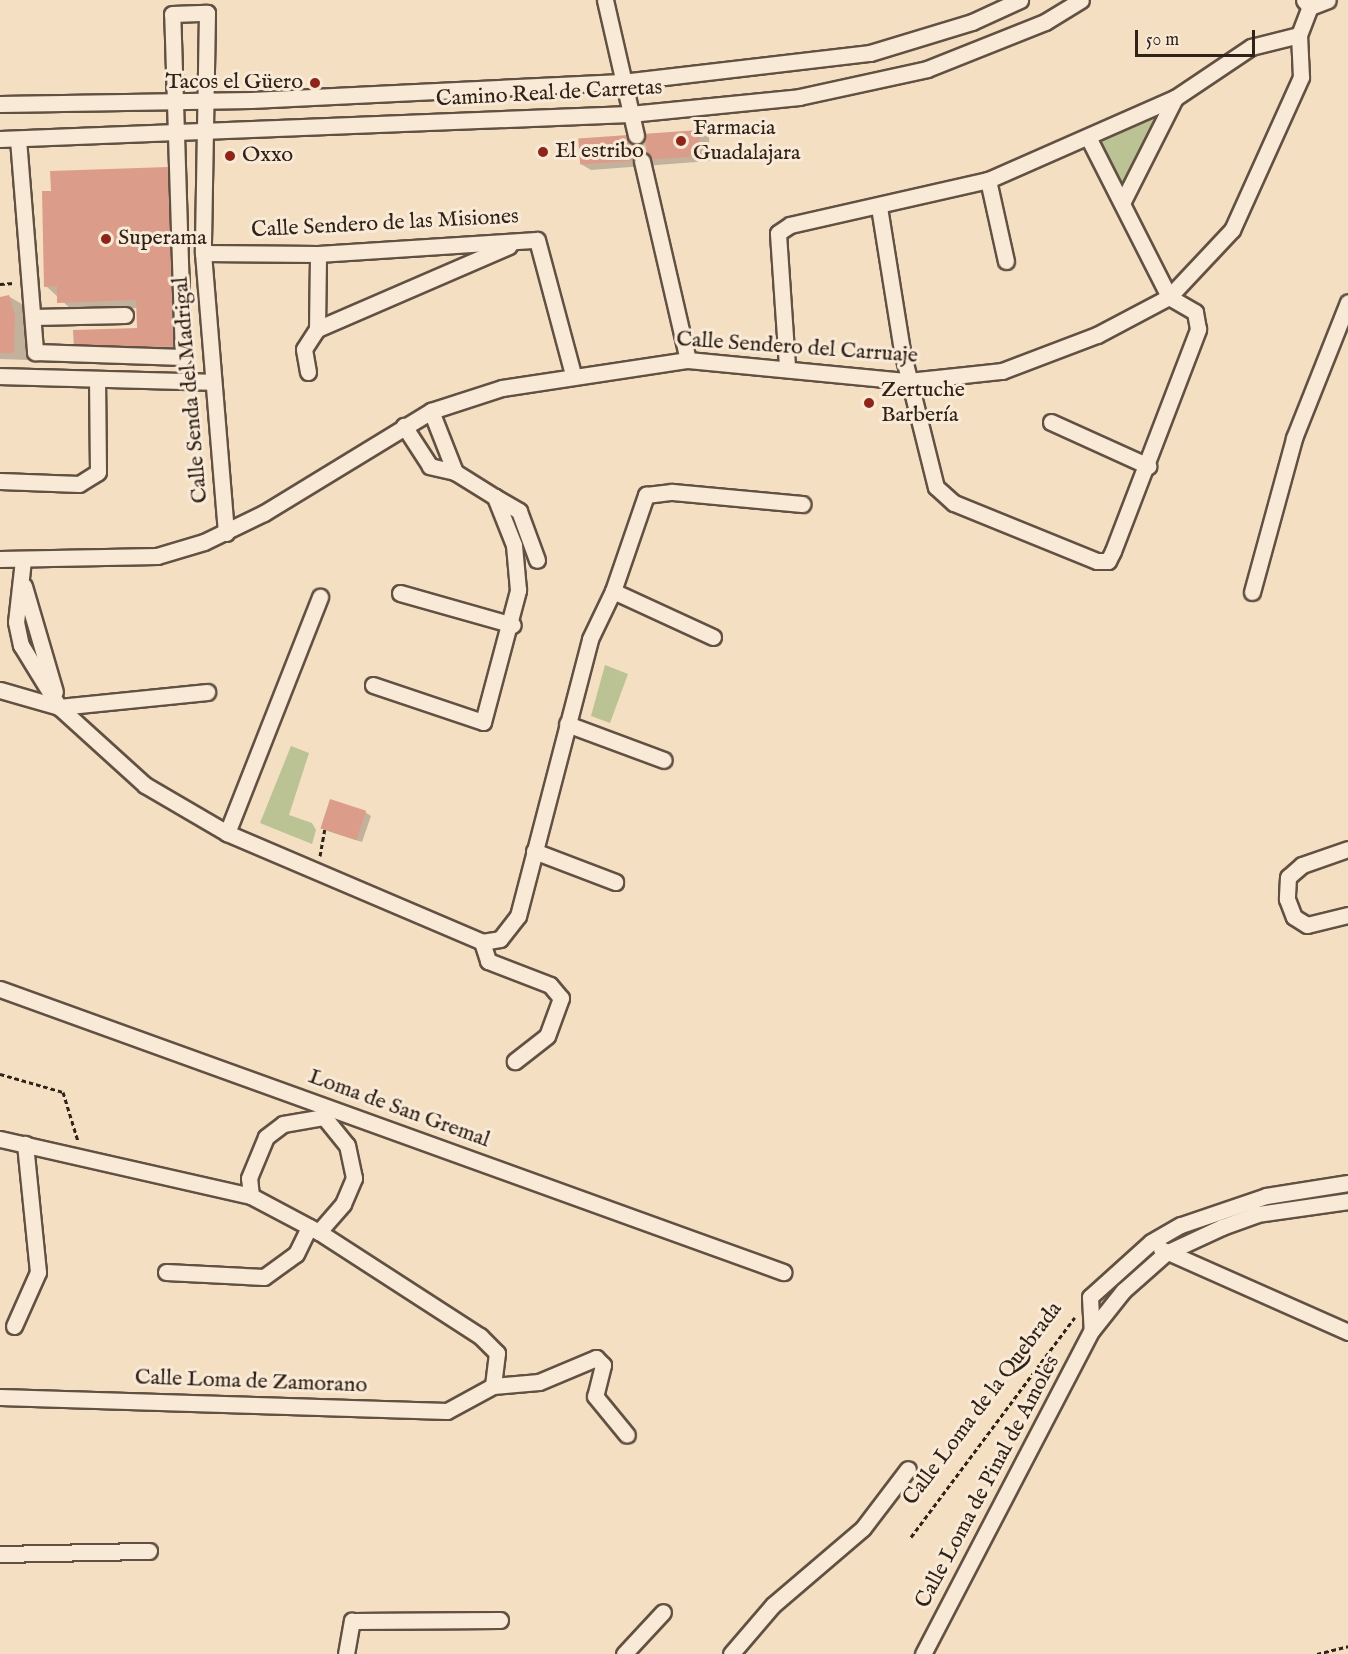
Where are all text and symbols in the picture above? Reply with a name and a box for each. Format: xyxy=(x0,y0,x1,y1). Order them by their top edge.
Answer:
scale bar xyxy=(1138,18,1258,56)
text: 50 m xyxy=(1146,29,1179,52)
place label: Tacos el Güero xyxy=(165,70,303,96)
street label: Camino Real de Carretas xyxy=(435,75,663,113)
marker: Tacos el Güero xyxy=(308,76,322,90)
place label: Farmacia Guadalajara xyxy=(693,115,800,166)
marker: Farmacia Guadalajara xyxy=(674,134,688,148)
place label: El estribo xyxy=(555,139,644,165)
place label: Oxxo xyxy=(242,143,293,169)
marker: El estribo xyxy=(536,145,550,159)
marker: Oxxo xyxy=(223,149,237,163)
street label: Calle Sendero de las Misiones xyxy=(251,204,519,244)
place label: Superama xyxy=(118,226,207,252)
marker: Superama xyxy=(99,232,113,246)
street label: Calle Senda del Madrigal xyxy=(168,276,214,504)
street label: Calle Sendero del Carruaje xyxy=(675,326,919,370)
place label: Zertuche Barbería xyxy=(881,377,965,428)
marker: Zertuche Barbería xyxy=(862,396,876,410)
street label: Loma de San Gremal xyxy=(305,1064,493,1154)
street label: Calle Loma de la Quebrada xyxy=(898,1297,1068,1511)
street label: Calle Loma de Pinal de Amoles xyxy=(910,1351,1066,1613)
street label: Calle Loma de Zamorano xyxy=(134,1365,368,1399)

